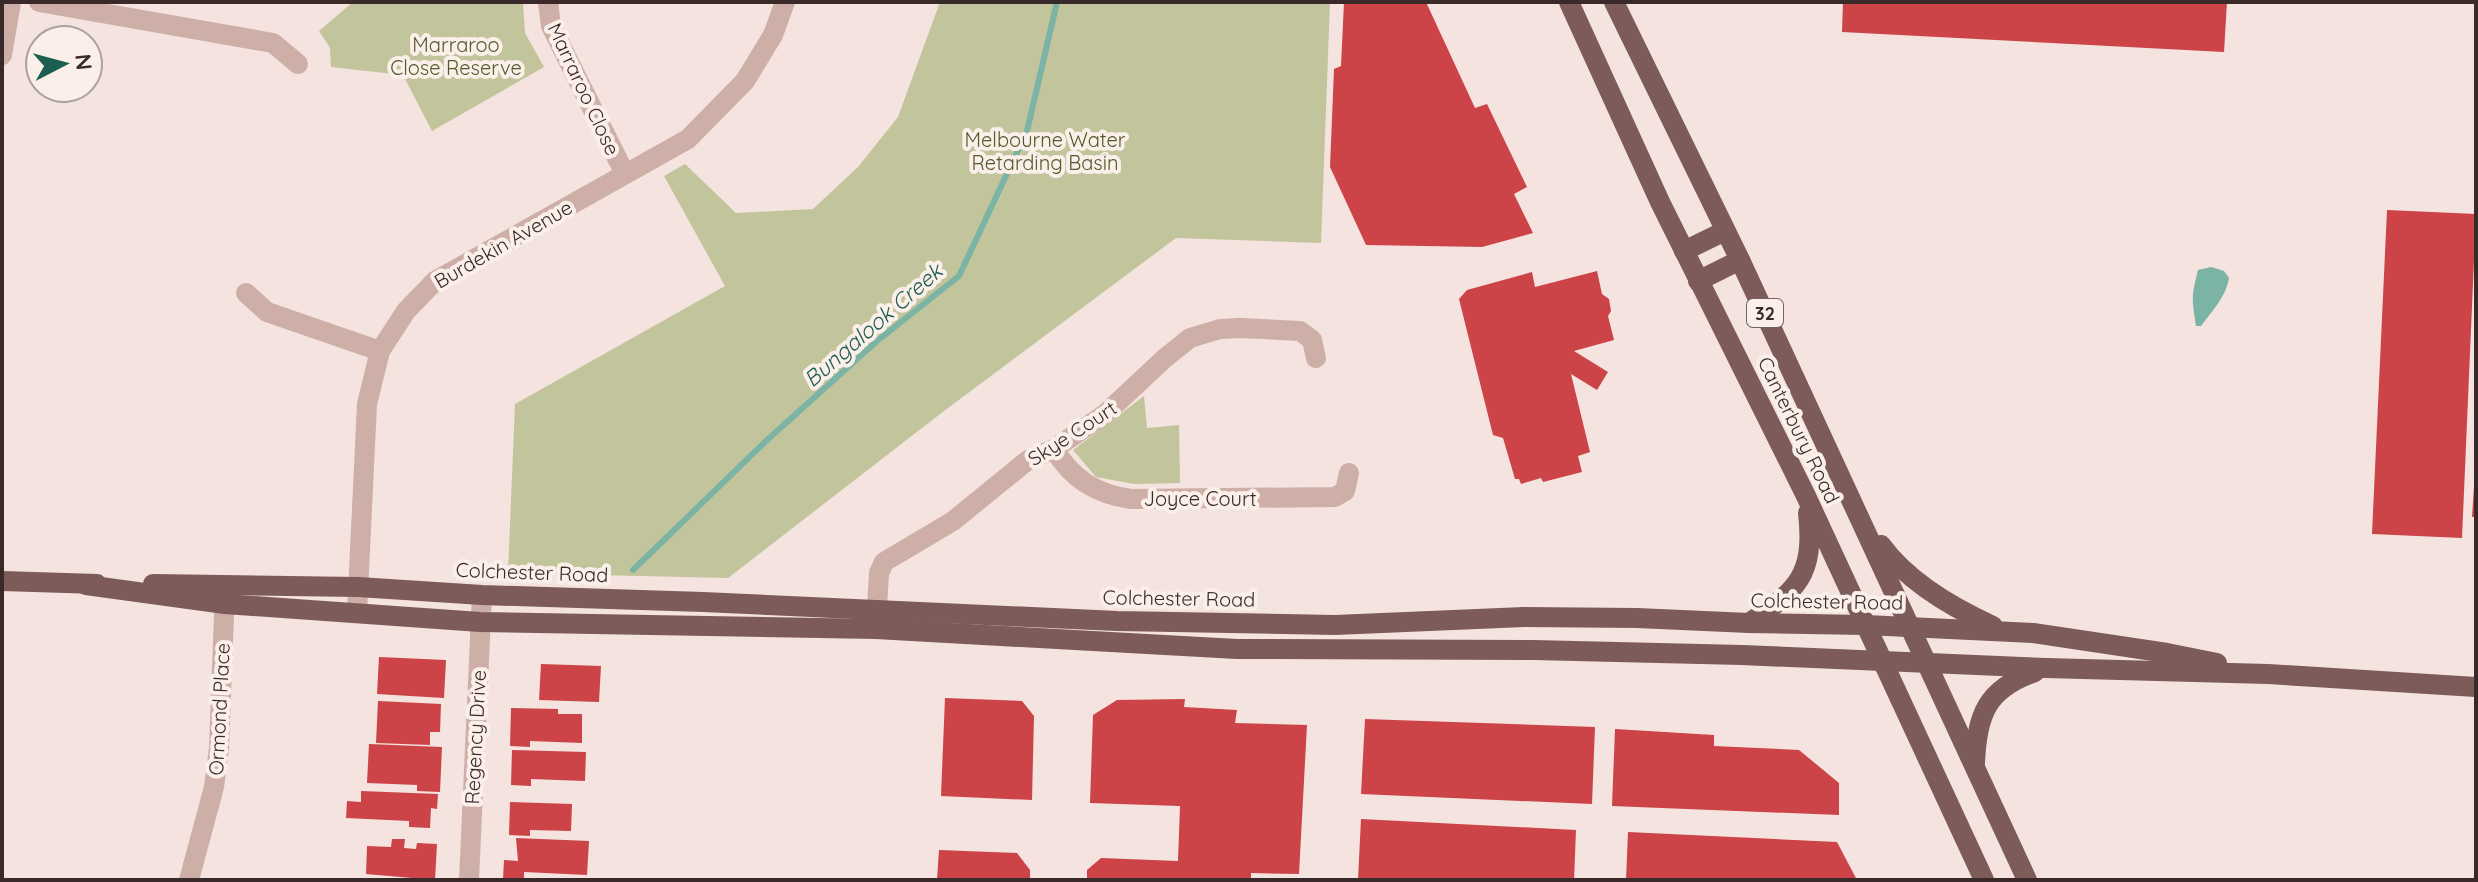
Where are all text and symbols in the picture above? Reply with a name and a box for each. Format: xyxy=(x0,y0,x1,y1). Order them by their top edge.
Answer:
street label: Marraroo Close xyxy=(542,19,626,159)
north arrow xyxy=(24,24,104,104)
park label: Marraroo Close Reserve xyxy=(390,32,522,80)
text: N xyxy=(69,52,99,71)
park label: Melbourne Water Retarding Basin xyxy=(965,127,1126,175)
street label: Burdekin Avenue xyxy=(429,194,577,294)
water label: Bungalook Creek xyxy=(798,256,950,393)
road number: 32 xyxy=(1747,299,1783,327)
street label: Canterbury Road xyxy=(1753,353,1845,507)
street label: Skye Court xyxy=(1023,395,1121,471)
street label: Joyce Court xyxy=(1144,486,1257,511)
street label: Colchester Road xyxy=(455,557,609,587)
street label: Colchester Road xyxy=(1102,584,1256,612)
street label: Colchester Road xyxy=(1750,587,1904,615)
street label: Ormond Place xyxy=(203,642,235,776)
street label: Regency Drive xyxy=(459,669,491,805)

